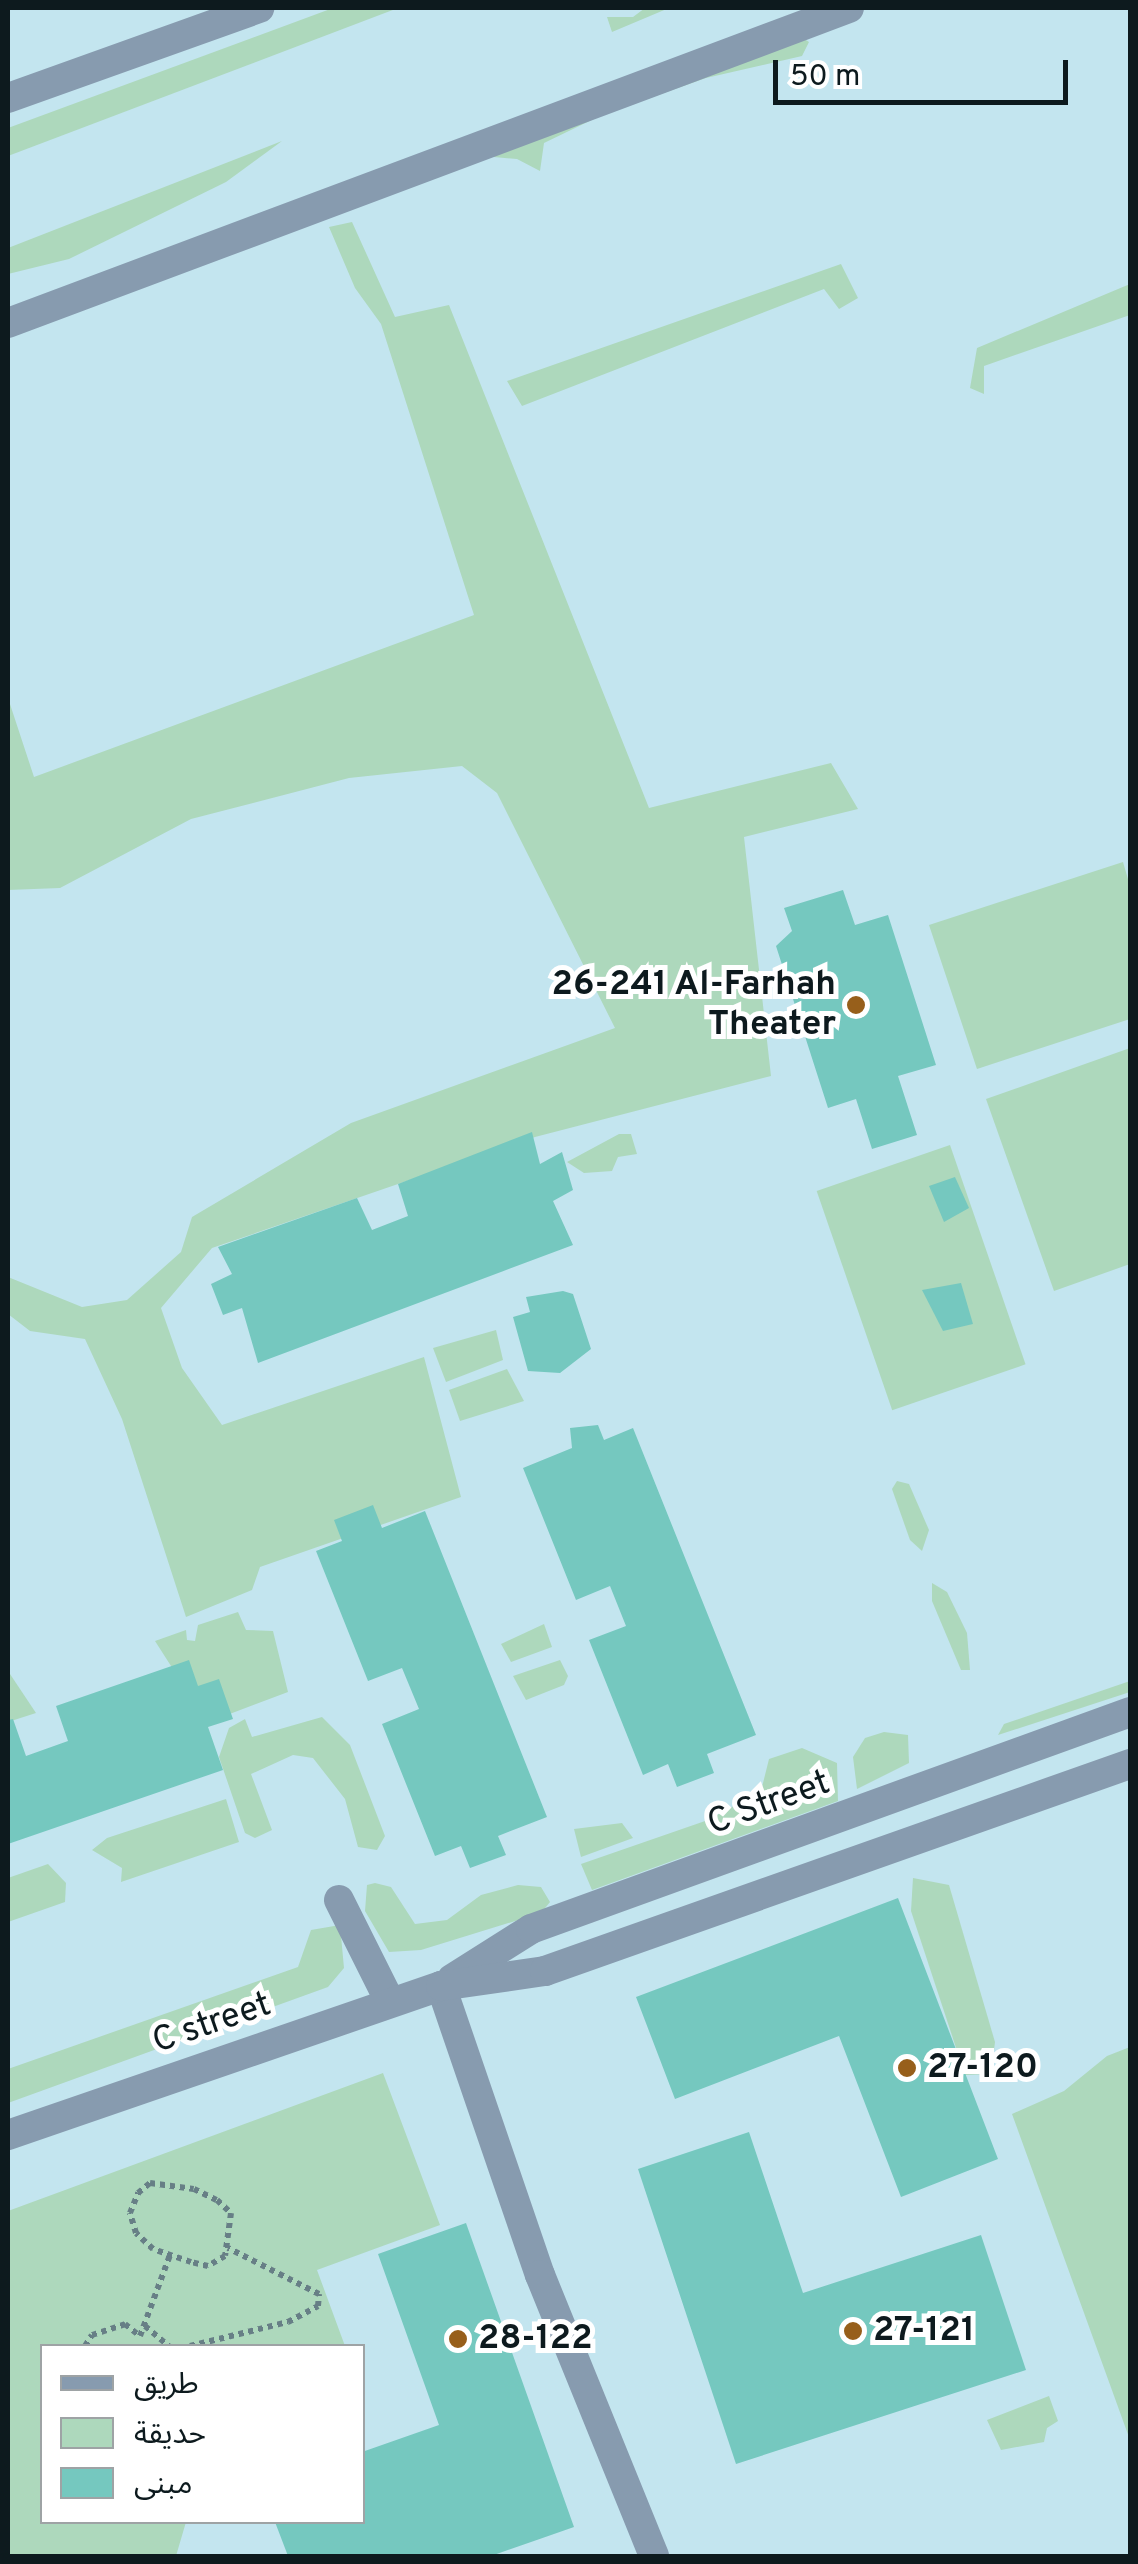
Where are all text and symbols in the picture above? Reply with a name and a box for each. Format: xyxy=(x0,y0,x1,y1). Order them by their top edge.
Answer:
scale bar xyxy=(778,40,1073,102)
text: 50 m xyxy=(790,59,860,96)
place label: 26-241 Al-Farhah Theater xyxy=(550,964,836,1046)
marker: 26-241 Al-Farhah Theater xyxy=(845,994,867,1016)
street label: C Street xyxy=(702,1763,836,1845)
street label: C street xyxy=(147,1984,277,2064)
place label: 27-120 xyxy=(927,2047,1038,2089)
marker: 27-120 xyxy=(896,2057,918,2079)
place label: 27-121 xyxy=(873,2310,975,2352)
place label: 28-122 xyxy=(478,2318,593,2360)
marker: 27-121 xyxy=(842,2320,864,2342)
marker: 28-122 xyxy=(447,2328,469,2350)
legend xyxy=(40,2344,365,2524)
text: طريق xyxy=(134,2367,199,2404)
text: حديقة xyxy=(134,2417,206,2454)
text: مبنى xyxy=(134,2467,192,2504)

